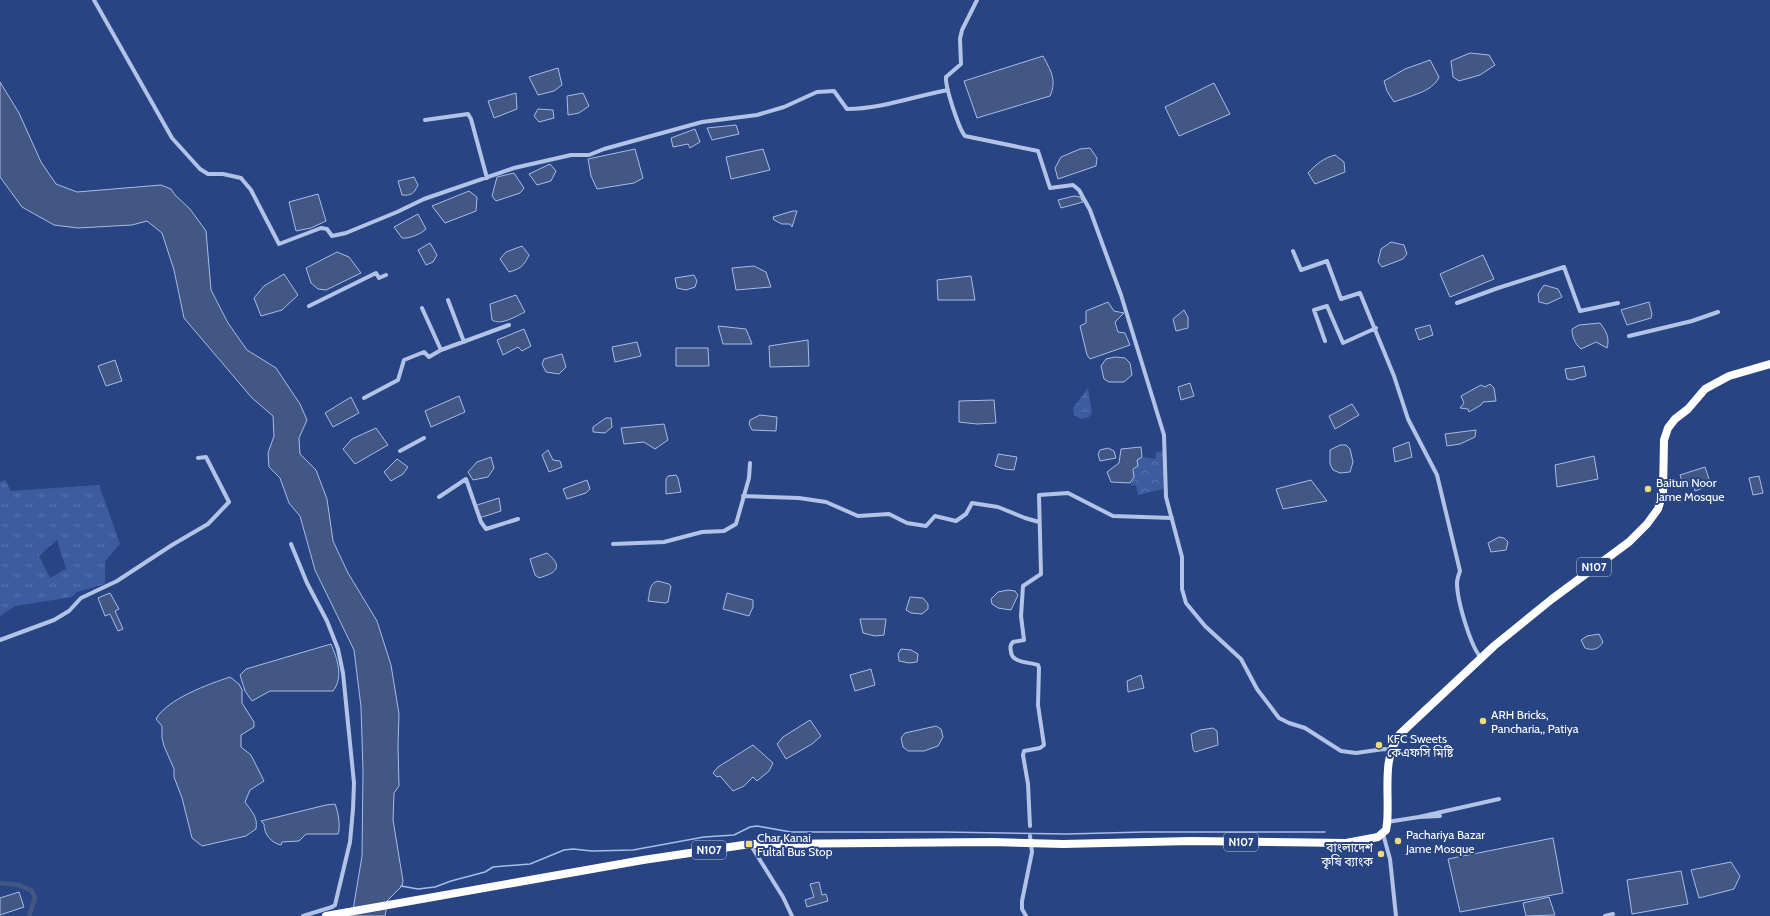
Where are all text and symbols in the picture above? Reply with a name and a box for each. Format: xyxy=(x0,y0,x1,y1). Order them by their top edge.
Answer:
place label: Baitun Noor Jame Mosque xyxy=(1655,475,1724,504)
marker: Baitun Noor Jame Mosque xyxy=(1643,484,1653,494)
road number: N107 xyxy=(1577,558,1611,576)
place label: ARH Bricks, Pancharia,, Patiya xyxy=(1491,707,1579,736)
marker: ARH Bricks, Pancharia,, Patiya xyxy=(1478,716,1488,726)
place label: KFC Sweets কেএফসি মিষ্টি xyxy=(1387,731,1454,760)
marker: KFC Sweets কেএফসি মিষ্টি xyxy=(1374,740,1384,750)
place label: Pachariya Bazar Jame Mosque xyxy=(1405,827,1485,856)
place label: Char Kanai Fultal Bus Stop xyxy=(757,830,833,859)
road number: N107 xyxy=(1224,833,1258,851)
marker: Pachariya Bazar Jame Mosque xyxy=(1393,836,1403,846)
marker: Char Kanai Fultal Bus Stop xyxy=(744,839,754,849)
place label: বাংলাদেশ কৃষি ব্যাংক xyxy=(1320,840,1374,870)
road number: N107 xyxy=(692,841,726,859)
marker: বাংলাদেশ কৃষি ব্যাংক xyxy=(1376,849,1386,859)

